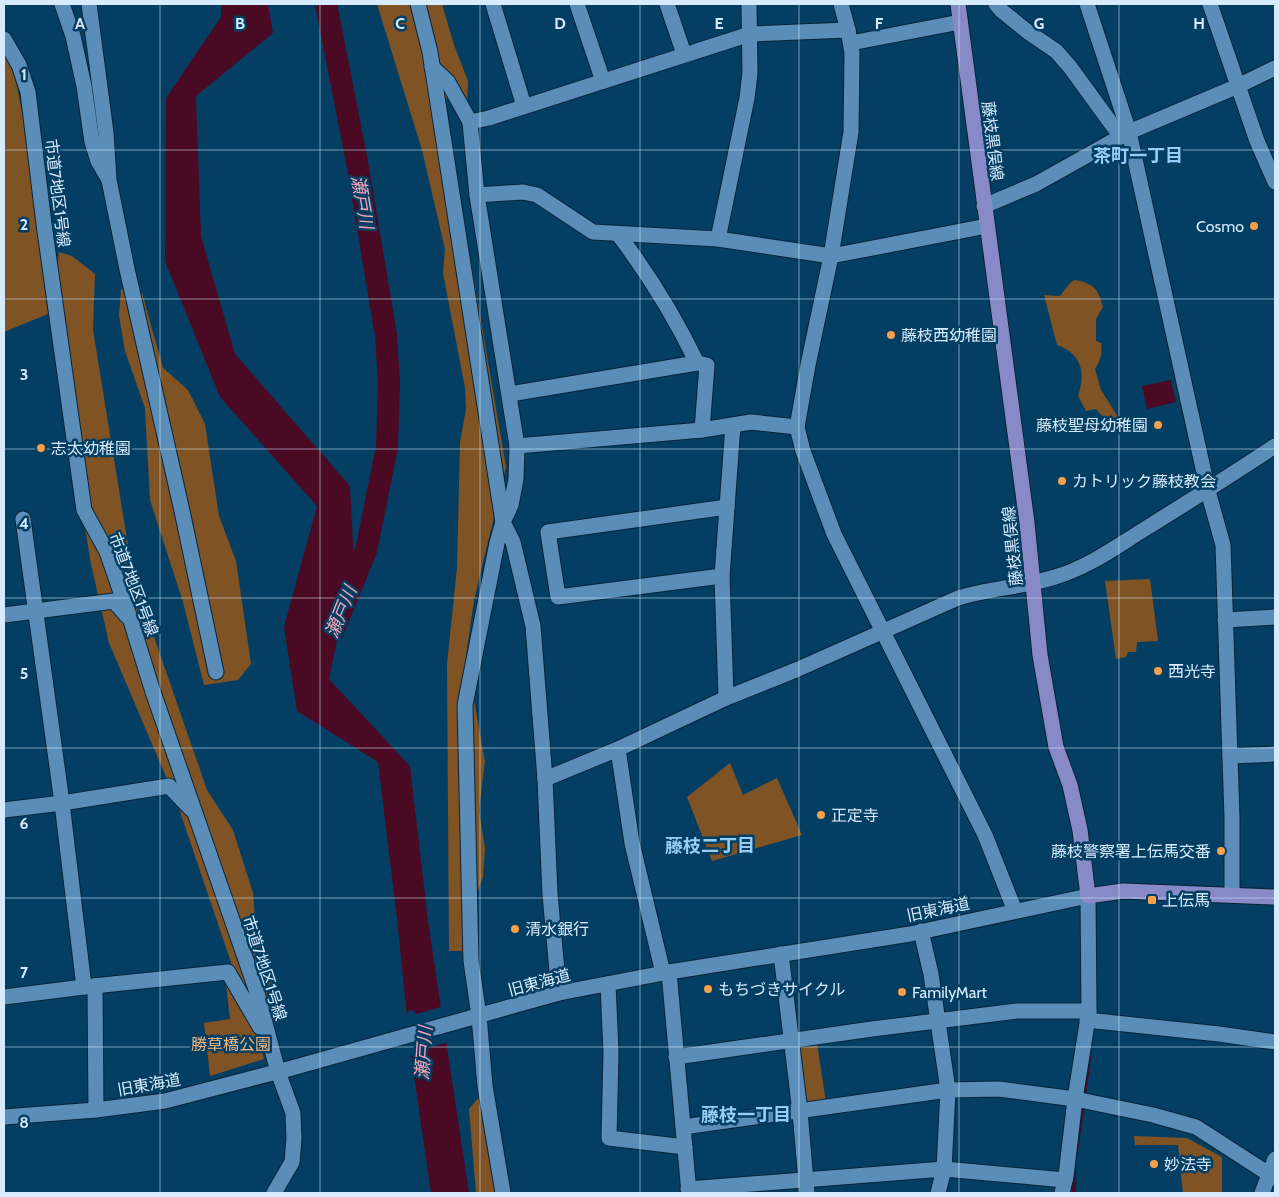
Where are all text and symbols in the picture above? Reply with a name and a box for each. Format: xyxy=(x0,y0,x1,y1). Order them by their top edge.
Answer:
text: A xyxy=(75,14,85,33)
text: B xyxy=(235,14,245,33)
text: C xyxy=(395,14,405,33)
text: D xyxy=(554,14,566,33)
text: E xyxy=(714,14,724,33)
text: F xyxy=(875,14,884,33)
text: G xyxy=(1034,14,1044,33)
text: H xyxy=(1193,14,1205,33)
text: 1 xyxy=(21,65,27,84)
street label: 藤枝黒俣線 xyxy=(978,100,1007,182)
street label: 市道7地区1号線 xyxy=(41,138,74,248)
district label: 茶町一丁目 xyxy=(1093,145,1183,167)
water label: 瀬戸川 xyxy=(346,174,378,232)
text: 2 xyxy=(20,215,28,234)
place label: Cosmo xyxy=(1196,217,1244,236)
marker: Cosmo xyxy=(1248,220,1260,232)
place label: 藤枝西幼稚園 xyxy=(901,326,997,345)
marker: 藤枝西幼稚園 xyxy=(885,329,897,341)
text: 3 xyxy=(20,365,28,384)
place label: 藤枝聖母幼稚園 xyxy=(1036,416,1148,435)
marker: 藤枝聖母幼稚園 xyxy=(1152,419,1164,431)
place label: 志太幼稚園 xyxy=(51,439,131,458)
marker: 志太幼稚園 xyxy=(35,442,47,454)
place label: カトリック藤枝教会 xyxy=(1072,472,1216,491)
marker: カトリック藤枝教会 xyxy=(1056,475,1068,487)
street label: 藤枝黒俣線 xyxy=(999,505,1026,587)
text: 4 xyxy=(19,514,29,533)
street label: 市道7地区1号線 xyxy=(105,530,162,639)
water label: 瀬戸川 xyxy=(321,581,362,641)
place label: 西光寺 xyxy=(1168,662,1216,681)
text: 5 xyxy=(20,664,28,683)
marker: 西光寺 xyxy=(1152,665,1164,677)
place label: 正定寺 xyxy=(831,806,879,825)
marker: 正定寺 xyxy=(815,809,827,821)
text: 6 xyxy=(20,814,29,833)
district label: 藤枝二丁目 xyxy=(665,835,755,857)
place label: 藤枝警察署上伝馬交番 xyxy=(1051,842,1211,861)
marker: 藤枝警察署上伝馬交番 xyxy=(1215,845,1227,857)
place label: 上伝馬 xyxy=(1162,891,1210,910)
street label: 旧東海道 xyxy=(905,894,971,925)
marker: 上伝馬 xyxy=(1146,894,1158,906)
street label: 市道7地区1号線 xyxy=(239,913,290,1023)
place label: 清水銀行 xyxy=(525,920,589,939)
marker: 清水銀行 xyxy=(509,923,521,935)
text: 7 xyxy=(20,963,29,982)
street label: 旧東海道 xyxy=(506,965,573,1000)
place label: もちづきサイクル xyxy=(718,980,845,999)
marker: もちづきサイクル xyxy=(702,983,714,995)
place label: FamilyMart xyxy=(912,983,988,1002)
marker: FamilyMart xyxy=(896,986,908,998)
water label: 瀬戸川 xyxy=(411,1023,437,1081)
park label: 勝草橋公園 xyxy=(191,1035,271,1054)
street label: 旧東海道 xyxy=(116,1070,182,1099)
district label: 藤枝一丁目 xyxy=(701,1104,791,1126)
text: 8 xyxy=(19,1113,29,1132)
place label: 妙法寺 xyxy=(1164,1155,1212,1174)
marker: 妙法寺 xyxy=(1148,1158,1160,1170)

